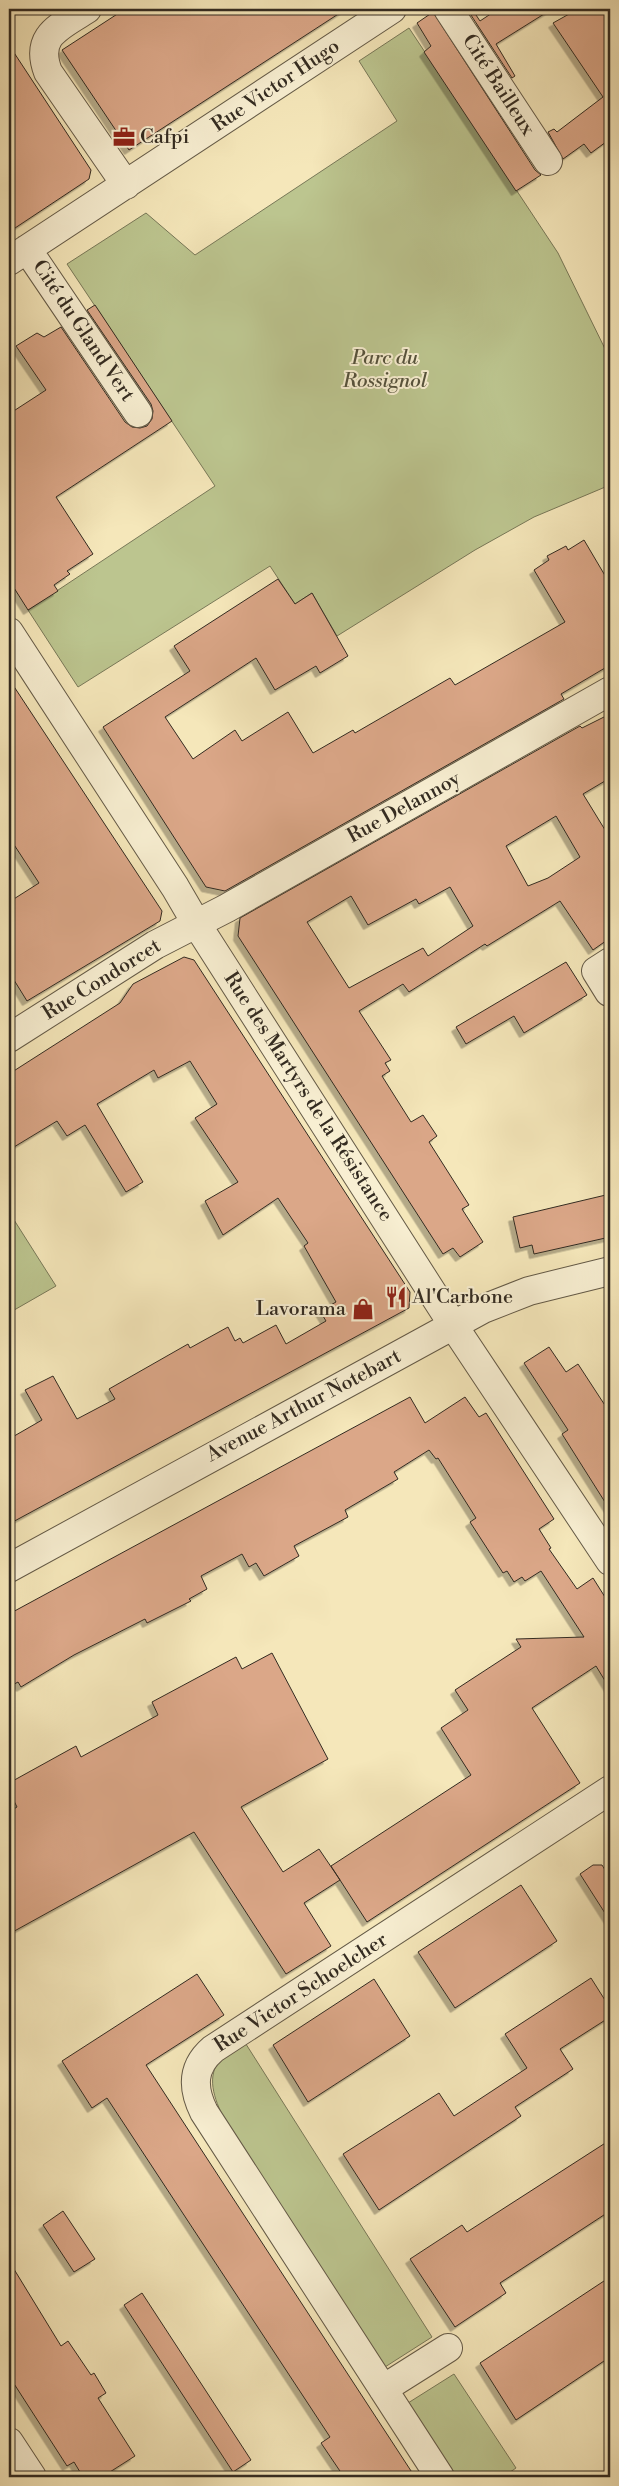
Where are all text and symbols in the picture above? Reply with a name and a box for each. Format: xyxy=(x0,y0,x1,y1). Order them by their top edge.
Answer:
street label: Cité Bailleux xyxy=(456,30,540,141)
street label: Rue Victor Hugo xyxy=(207,34,345,138)
office icon: Cafpi xyxy=(111,124,137,150)
place label: Cafpi xyxy=(140,125,190,150)
street label: Cité du Gland Vert xyxy=(26,255,140,407)
park label: Parc du Rossignol xyxy=(342,346,428,394)
street label: Rue Delannoy xyxy=(343,767,465,849)
street label: Rue Condorcet xyxy=(38,934,166,1026)
street label: Rue des Martyrs de la Résistance xyxy=(218,968,398,1226)
restaurant icon: Al'Carbone xyxy=(383,1284,409,1310)
place label: Al'Carbone xyxy=(411,1285,513,1310)
shop icon: Lavorama xyxy=(350,1296,376,1322)
place label: Lavorama xyxy=(256,1297,347,1322)
street label: Avenue Arthur Notebart xyxy=(201,1344,406,1468)
street label: Rue Victor Schoelcher xyxy=(210,1927,393,2058)

